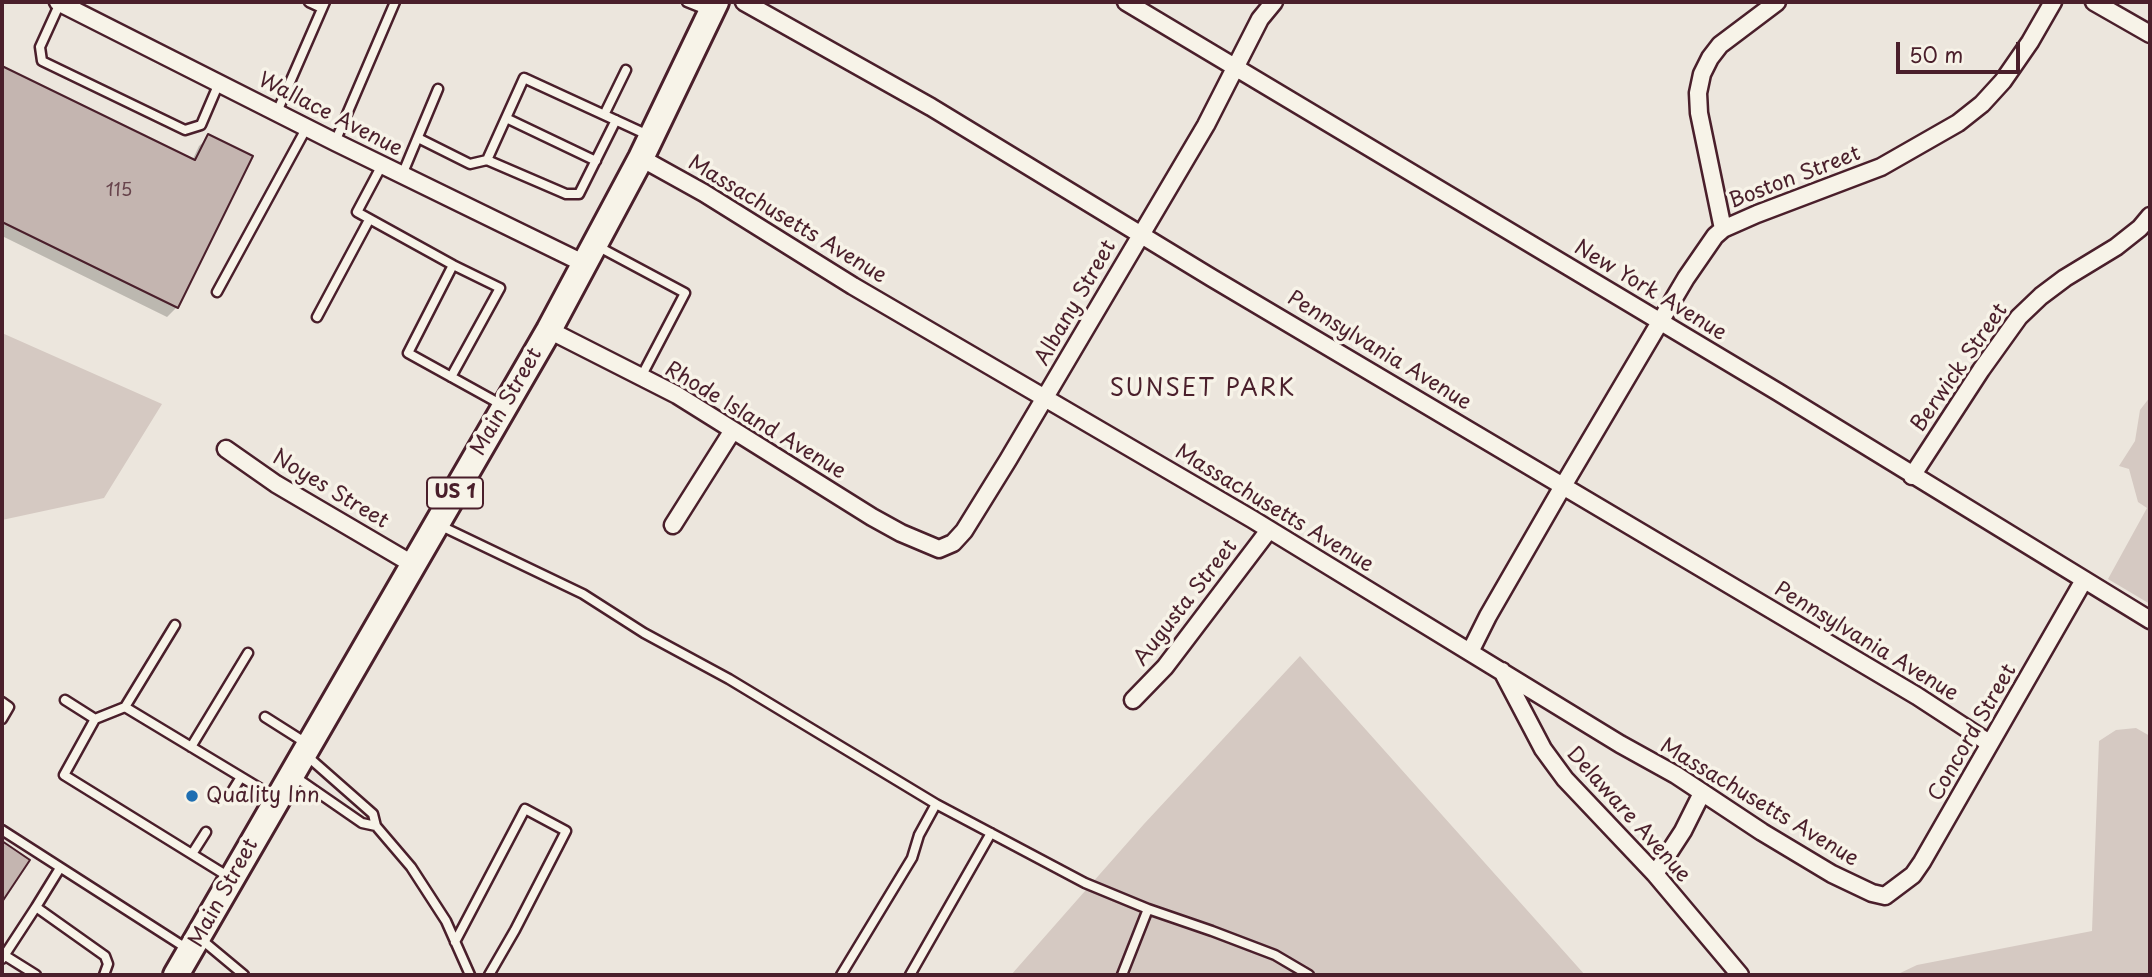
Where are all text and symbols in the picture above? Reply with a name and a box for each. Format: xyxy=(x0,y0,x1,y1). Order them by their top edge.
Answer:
scale bar xyxy=(1900,28,2024,72)
text: 50 m xyxy=(1909,38,1963,70)
street label: Wallace Avenue xyxy=(254,68,406,162)
street label: Boston Street xyxy=(1726,141,1864,215)
street label: Massachusetts Avenue xyxy=(683,151,891,289)
house number: 115 xyxy=(106,180,132,202)
street label: Albany Street xyxy=(1030,236,1122,370)
street label: New York Avenue xyxy=(1569,236,1731,346)
street label: Pennsylvania Avenue xyxy=(1282,286,1476,416)
street label: Berwick Street xyxy=(1906,299,2014,437)
street label: Main Street xyxy=(466,344,548,460)
street label: Rhode Island Avenue xyxy=(660,357,850,485)
district label: SUNSET PARK xyxy=(1110,376,1296,404)
street label: Massachusetts Avenue xyxy=(1170,440,1378,578)
street label: Noyes Street xyxy=(267,445,393,535)
road number: US 1 xyxy=(427,478,483,508)
street label: Augusta Street xyxy=(1129,535,1243,671)
street label: Pennsylvania Avenue xyxy=(1769,577,1963,707)
street label: Concord Street xyxy=(1924,660,2022,806)
street label: Massachusetts Avenue xyxy=(1655,734,1863,872)
street label: Delaware Avenue xyxy=(1561,742,1695,888)
place label: Quality Inn xyxy=(206,783,320,809)
marker: Quality Inn xyxy=(184,788,200,804)
street label: Main Street xyxy=(184,834,264,952)

